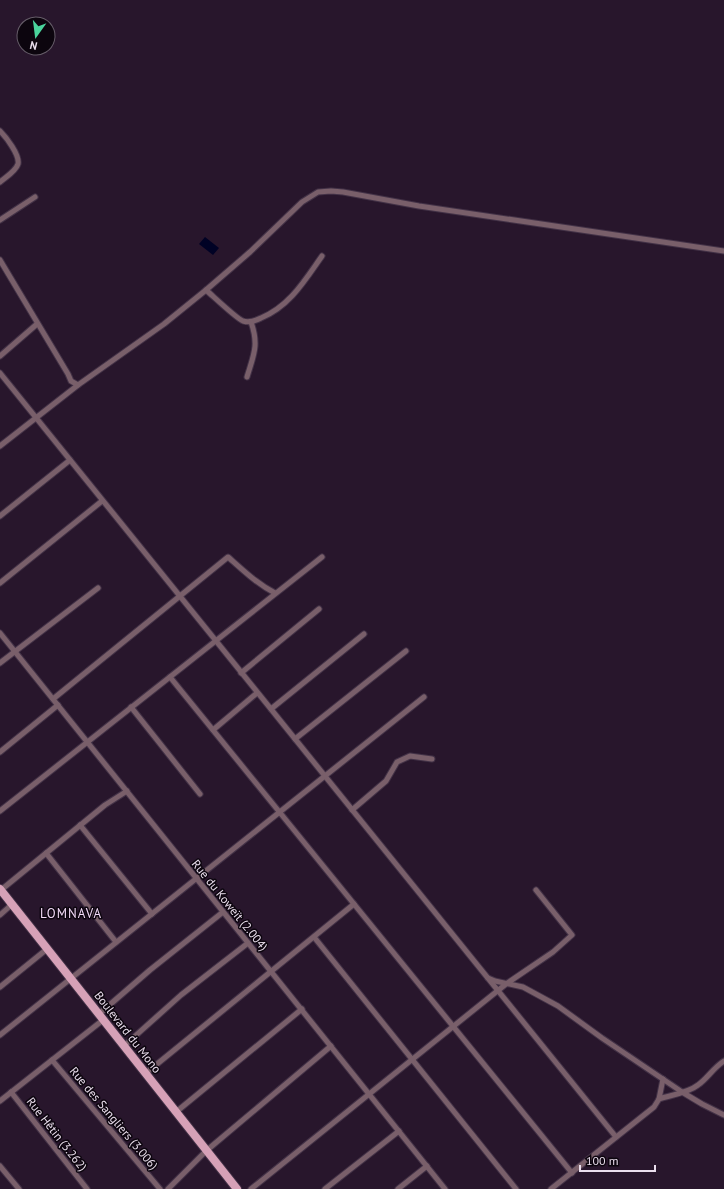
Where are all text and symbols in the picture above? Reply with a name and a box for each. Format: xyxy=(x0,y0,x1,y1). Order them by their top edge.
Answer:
north arrow xyxy=(16,16,56,56)
text: N xyxy=(28,38,39,53)
street label: Rue du Koweït (2.004) xyxy=(189,856,271,954)
district label: LOMNAVA xyxy=(40,905,102,922)
street label: Boulevard du Mono xyxy=(91,988,165,1076)
street label: Rue des Sangliers (3.006) xyxy=(67,1064,161,1172)
street label: Rue Hêtin (3.262) xyxy=(24,1094,90,1174)
scale bar xyxy=(580,1147,655,1173)
text: 100 m xyxy=(586,1153,619,1168)

